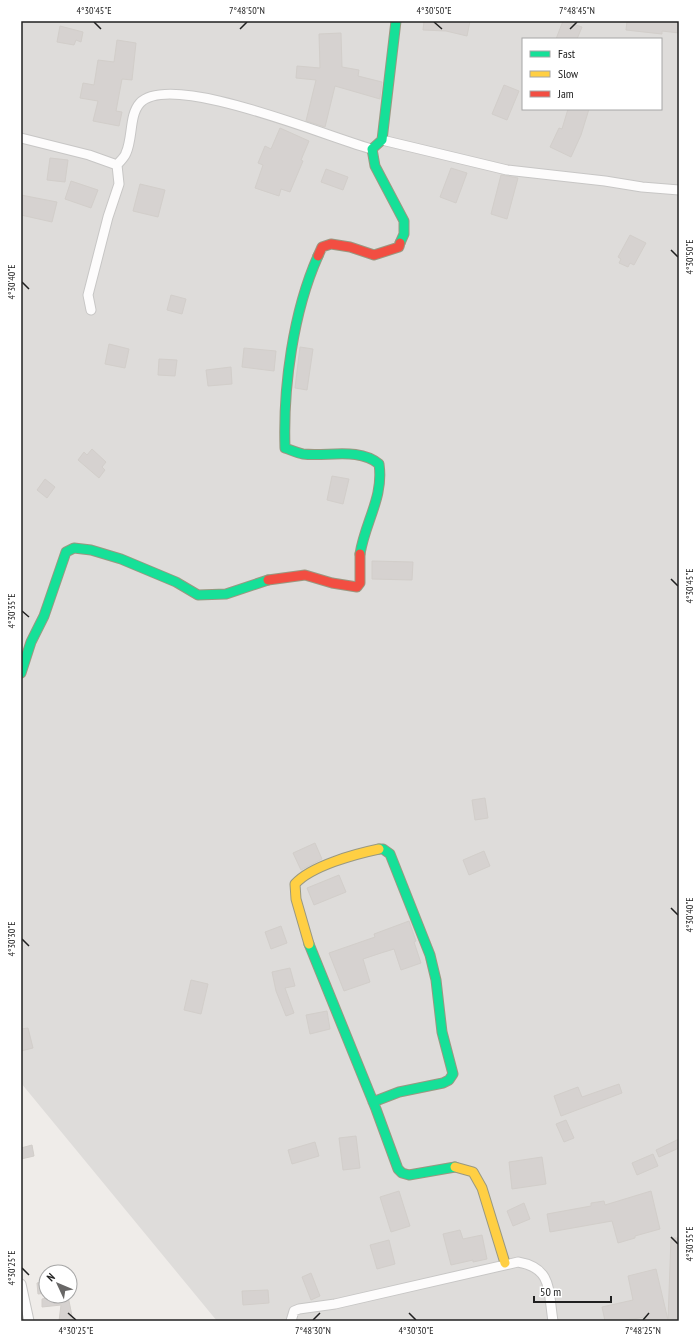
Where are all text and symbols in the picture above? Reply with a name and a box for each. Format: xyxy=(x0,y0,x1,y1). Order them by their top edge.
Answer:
text: 4°30'45"E xyxy=(77,4,111,17)
text: 7°48'50"N xyxy=(229,4,265,17)
text: 4°30'50"E xyxy=(417,4,451,17)
text: 7°48'45"N xyxy=(559,4,595,17)
legend xyxy=(522,38,662,110)
text: Fast xyxy=(558,46,576,61)
text: Slow xyxy=(558,66,579,81)
text: Jam xyxy=(557,86,574,101)
text: 4°30'50"E xyxy=(683,240,696,274)
text: 4°30'40"E xyxy=(5,265,18,299)
text: 4°30'45"E xyxy=(683,569,696,603)
text: 4°30'35"E xyxy=(5,594,18,628)
text: 4°30'40"E xyxy=(683,898,696,932)
text: 4°30'30"E xyxy=(5,922,18,956)
text: 4°30'35"E xyxy=(683,1227,696,1261)
text: 4°30'25"E xyxy=(5,1251,18,1285)
north arrow xyxy=(38,1264,78,1304)
text: N xyxy=(44,1270,58,1284)
scale bar xyxy=(534,1278,611,1304)
text: 50 m xyxy=(540,1284,561,1299)
text: 4°30'25"E xyxy=(59,1324,93,1337)
text: 7°48'30"N xyxy=(295,1324,331,1337)
text: 4°30'30"E xyxy=(399,1324,433,1337)
text: 7°48'25"N xyxy=(625,1324,661,1337)

